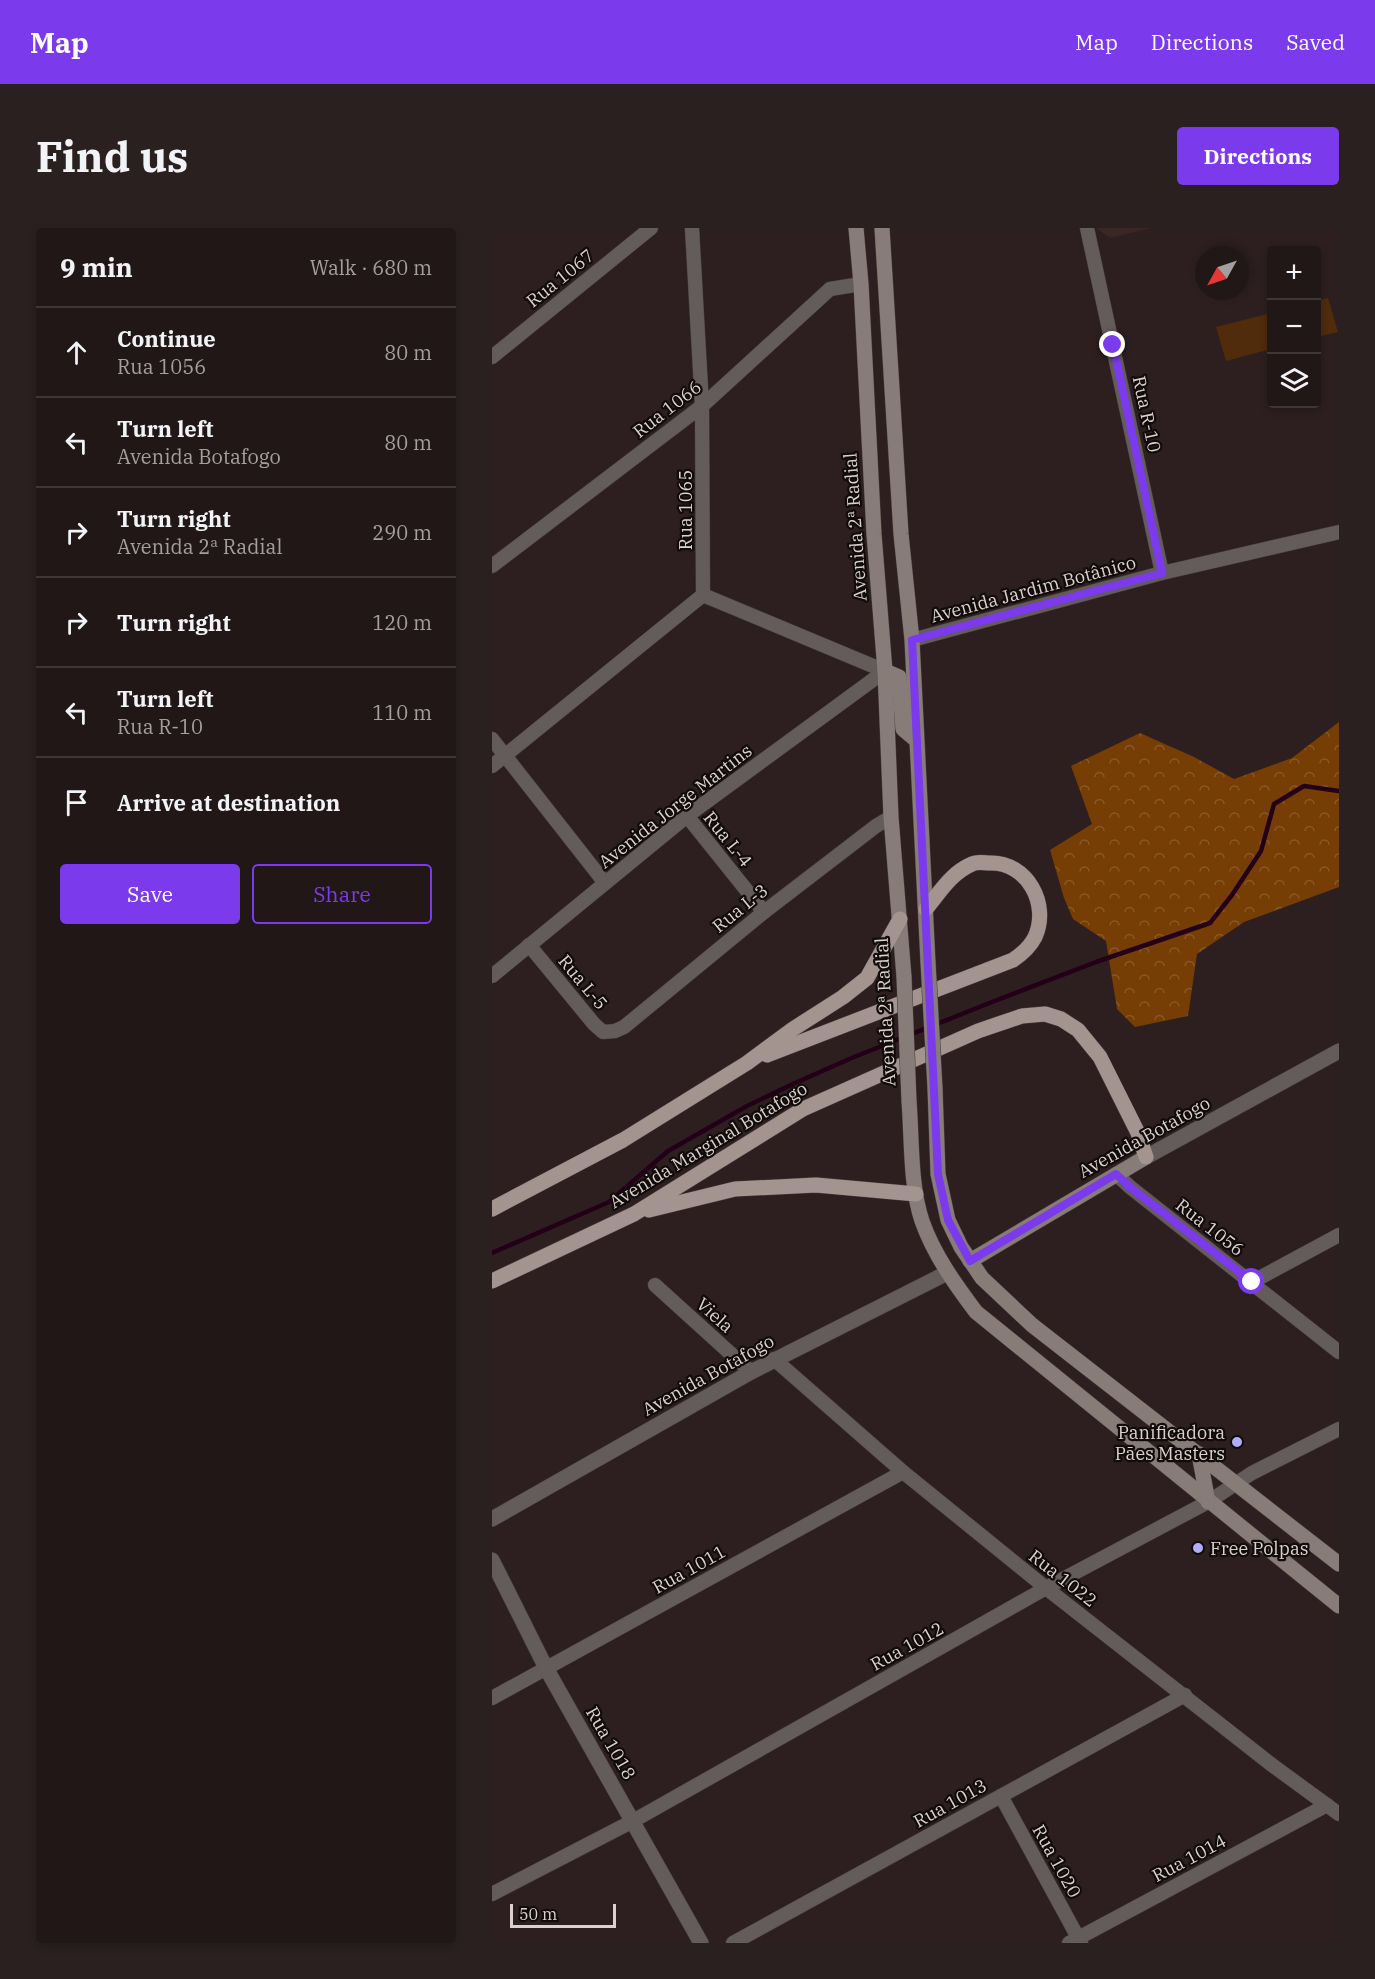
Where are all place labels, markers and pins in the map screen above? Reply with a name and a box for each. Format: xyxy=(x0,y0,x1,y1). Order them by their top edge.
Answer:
place label: Panificadora Pães Masters xyxy=(1115,1421,1225,1465)
marker: Panificadora Pães Masters xyxy=(1230,1435,1244,1449)
place label: Free Polpas xyxy=(1210,1537,1309,1560)
marker: Free Polpas xyxy=(1191,1541,1205,1555)

